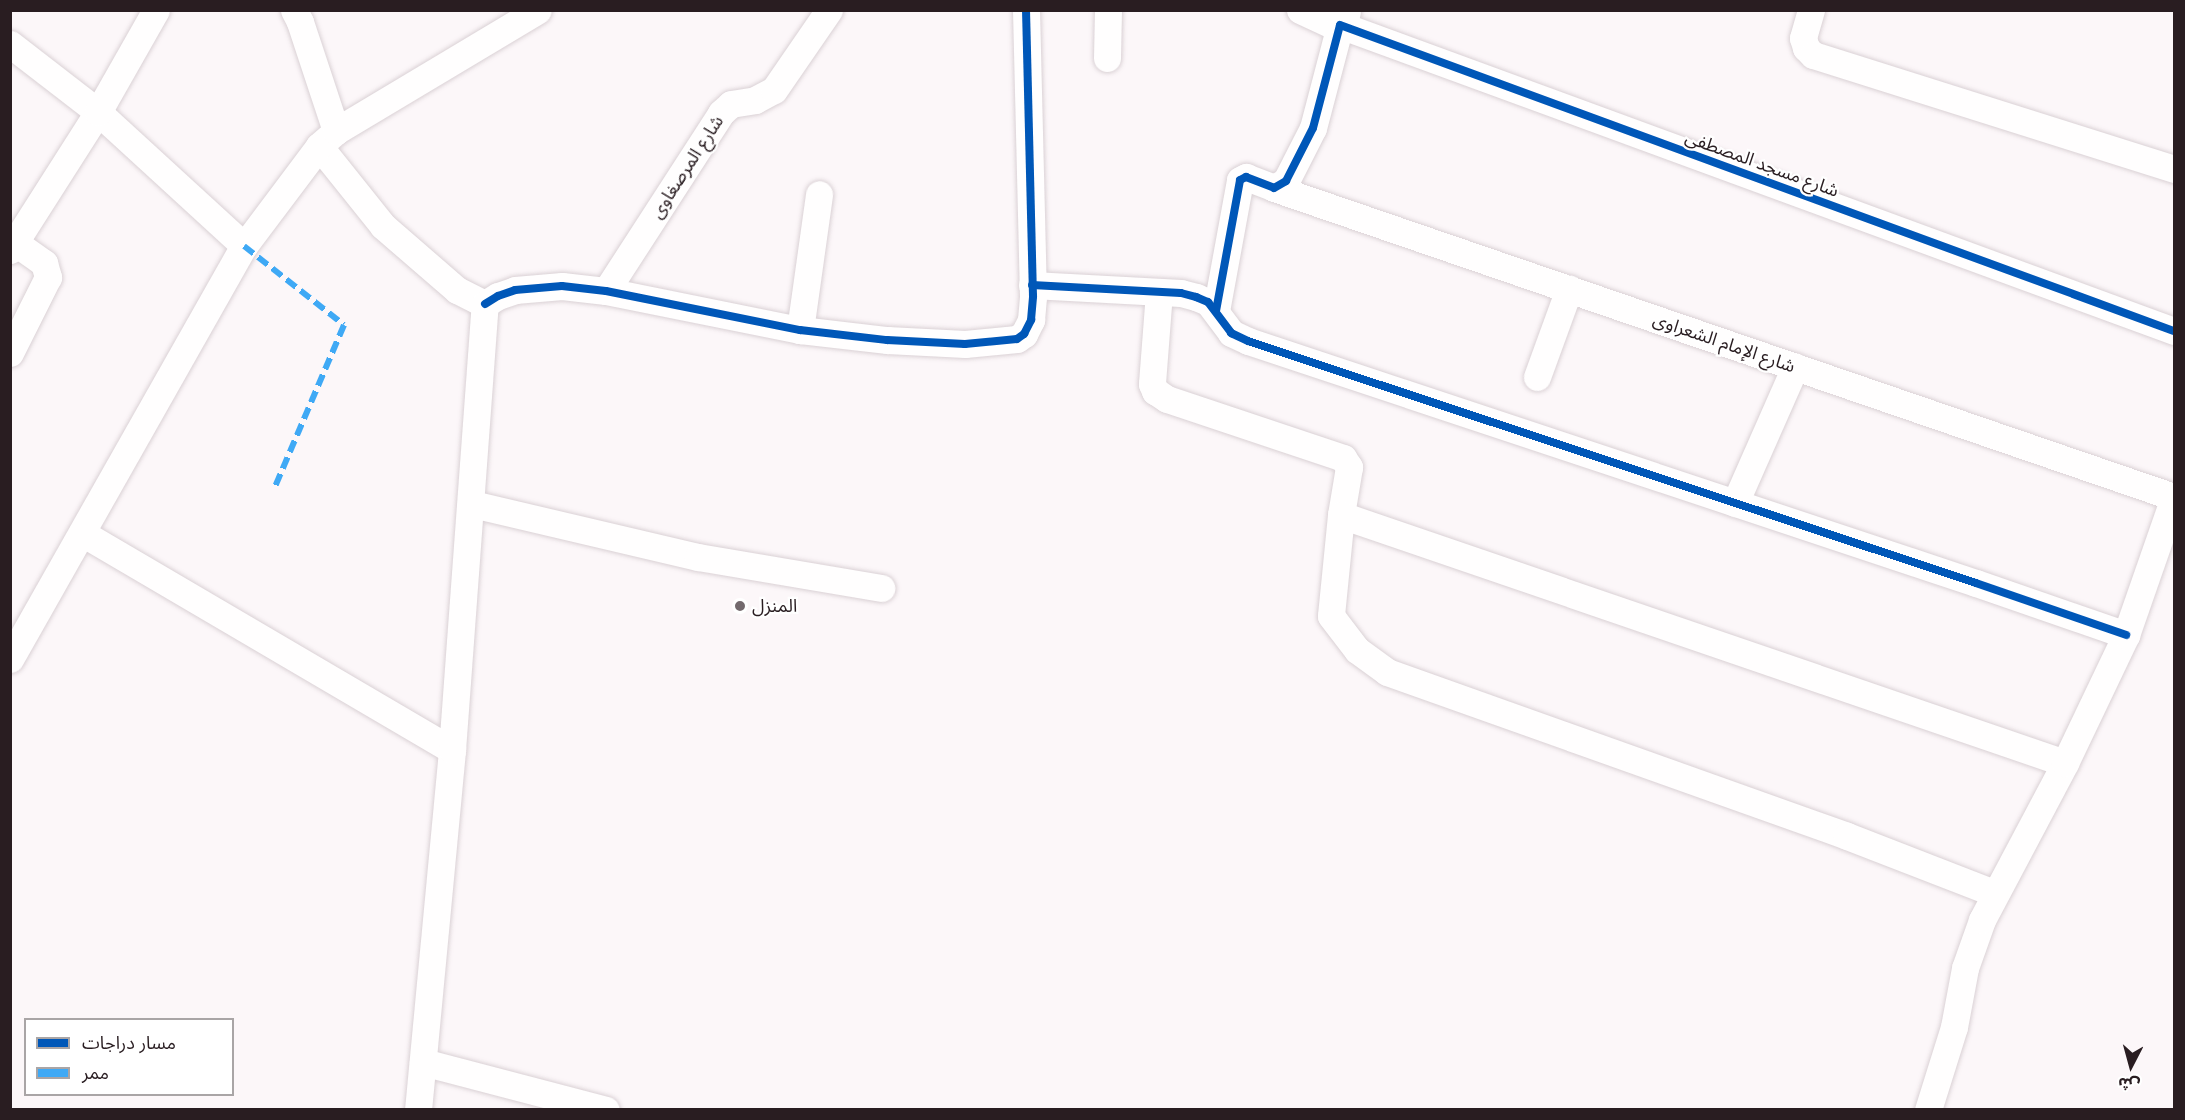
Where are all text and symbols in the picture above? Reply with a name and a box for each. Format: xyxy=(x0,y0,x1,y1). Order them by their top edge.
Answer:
street label: شارع المرصغاوى xyxy=(646,111,728,223)
street label: شارع مسجد المصطفى xyxy=(1682,126,1842,202)
street label: شارع الإمام الشعراوى xyxy=(1650,309,1798,377)
place label: المنزل xyxy=(752,595,797,617)
marker: المنزل xyxy=(733,599,747,613)
legend xyxy=(24,1018,234,1096)
text: مسار دراجات xyxy=(82,1032,176,1054)
north arrow xyxy=(2101,1036,2161,1096)
text: ممر xyxy=(82,1062,109,1084)
text: ش xyxy=(2117,1074,2141,1095)

